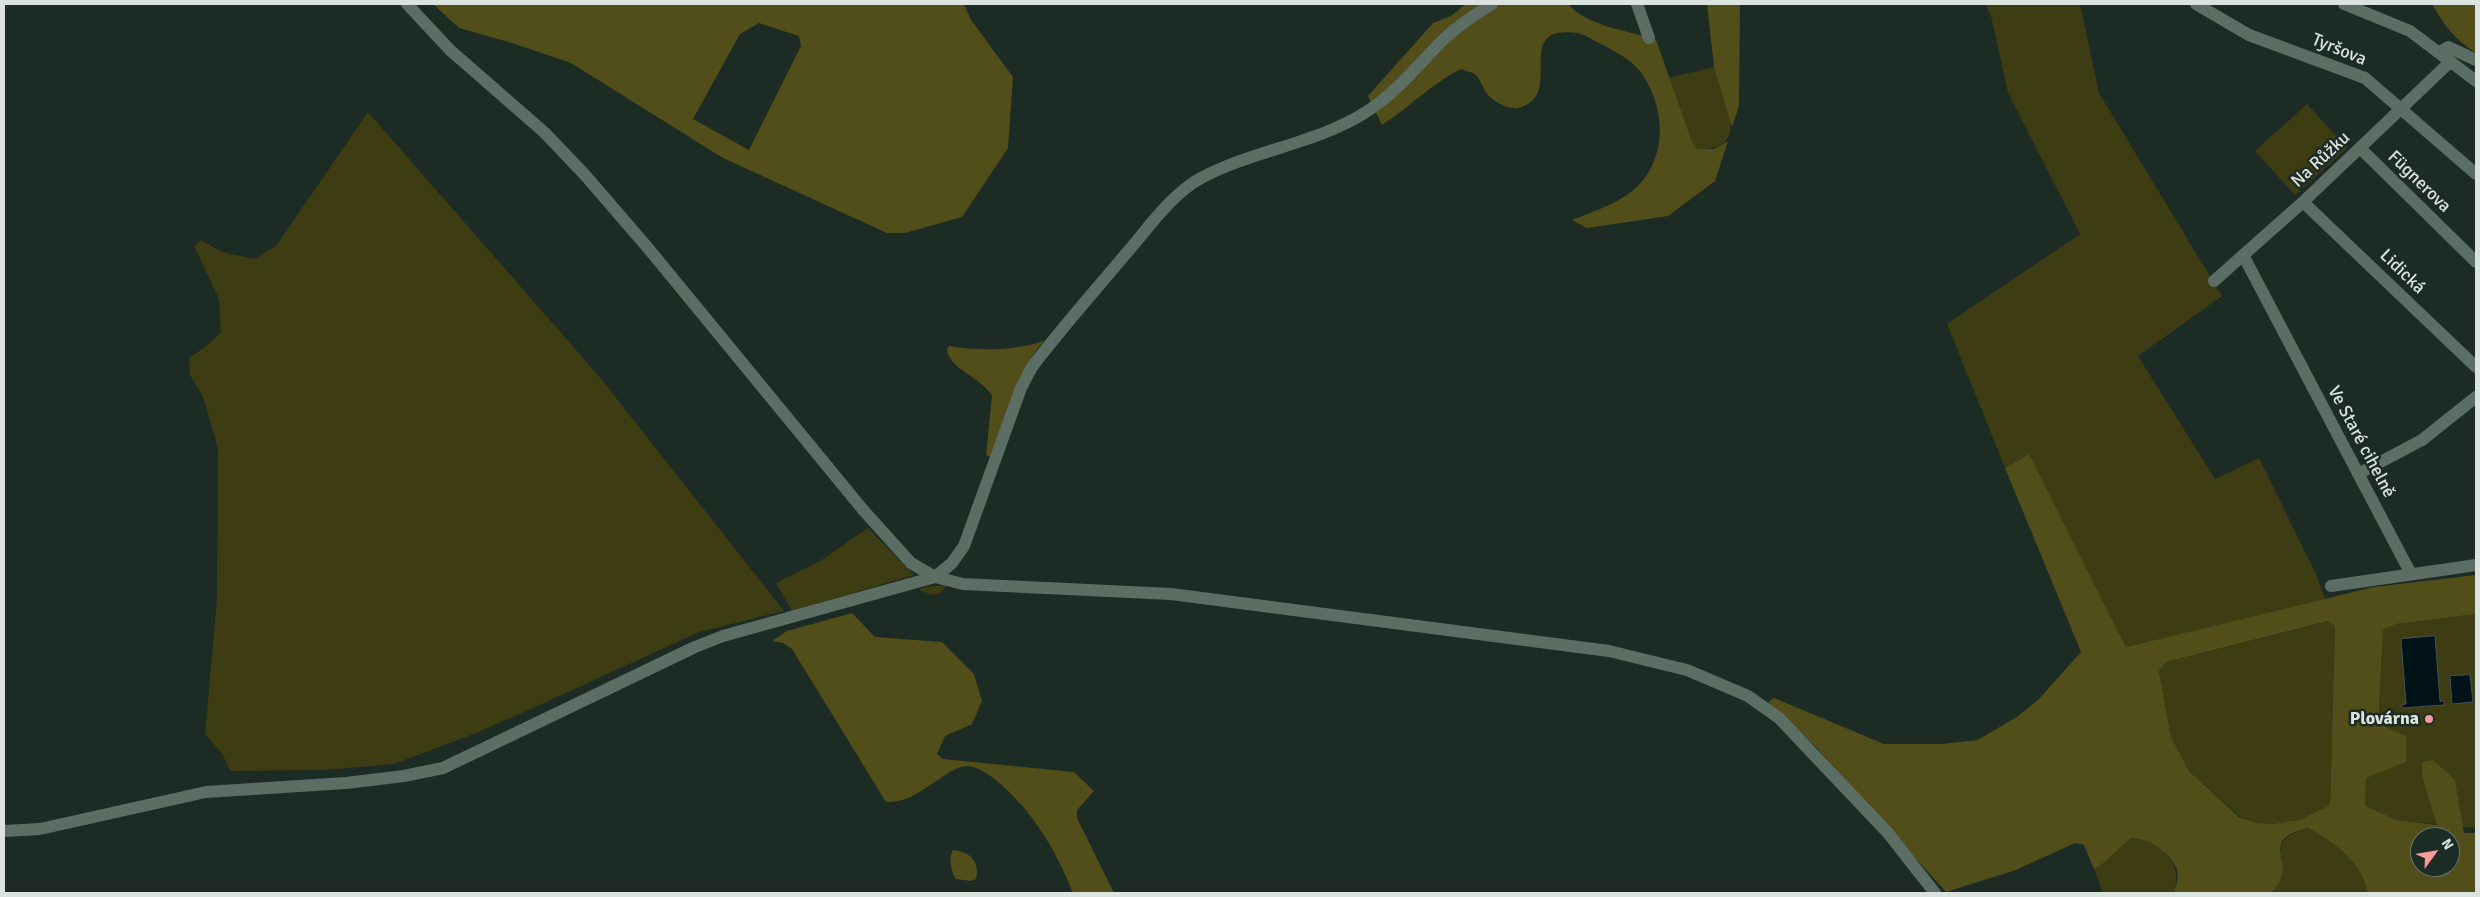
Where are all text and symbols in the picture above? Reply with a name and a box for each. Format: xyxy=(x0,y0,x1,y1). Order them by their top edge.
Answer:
street label: Tyršova xyxy=(2309,29,2369,71)
street label: Na Růžku xyxy=(2287,127,2355,193)
street label: Fügnerova xyxy=(2383,146,2455,218)
street label: Lidická xyxy=(2375,245,2429,299)
street label: Ve Staré cihelně xyxy=(2322,382,2400,502)
place label: Plovárna xyxy=(2350,708,2419,730)
marker: Plovárna xyxy=(2423,713,2435,725)
north arrow xyxy=(2410,827,2460,877)
text: N xyxy=(2438,836,2457,853)

